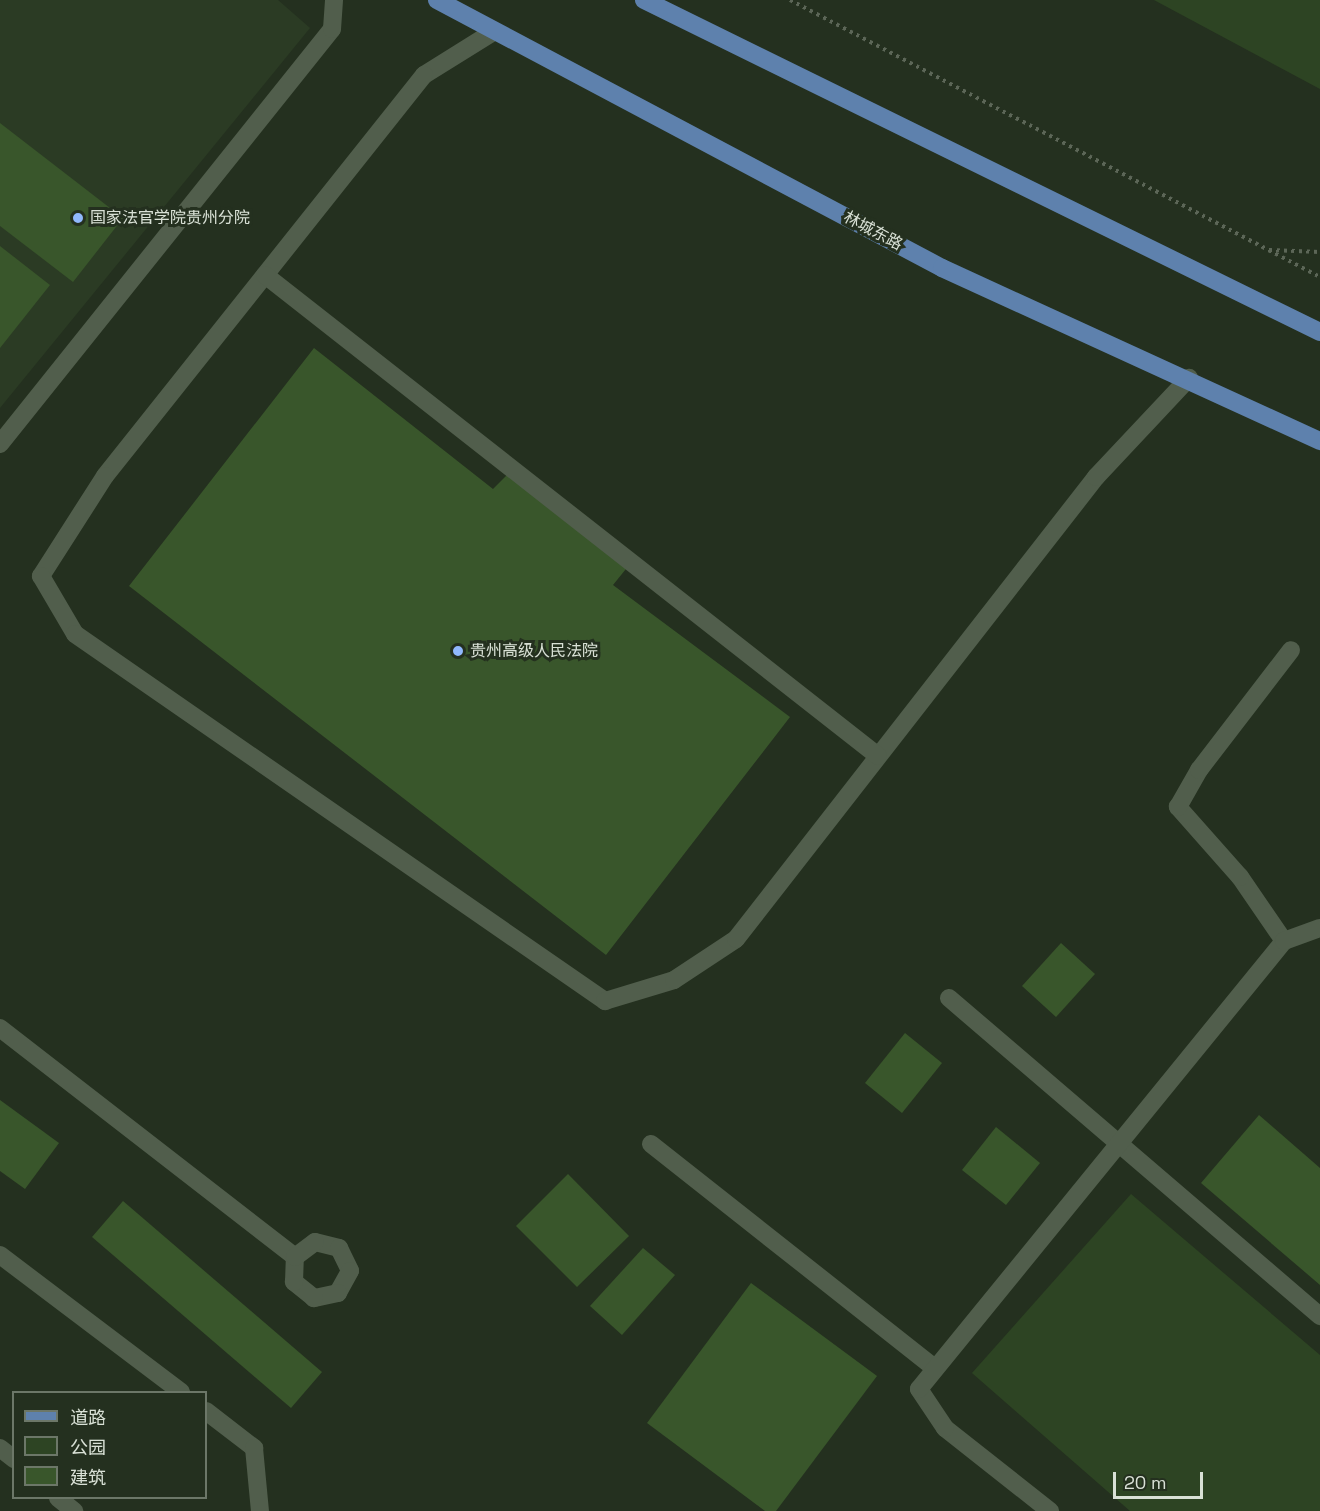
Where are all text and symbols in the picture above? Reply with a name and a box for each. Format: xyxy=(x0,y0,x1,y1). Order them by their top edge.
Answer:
place label: 国家法官学院贵州分院 xyxy=(90,208,250,228)
street label: 林城东路 xyxy=(840,208,906,254)
marker: 国家法官学院贵州分院 xyxy=(71,211,85,225)
place label: 贵州高级人民法院 xyxy=(470,641,598,661)
marker: 贵州高级人民法院 xyxy=(451,644,465,658)
legend xyxy=(12,1391,207,1499)
text: 道路 xyxy=(70,1406,106,1429)
text: 公园 xyxy=(70,1436,106,1459)
scale bar xyxy=(1116,1460,1206,1498)
text: 建筑 xyxy=(70,1466,106,1489)
text: 20 m xyxy=(1124,1471,1167,1494)

